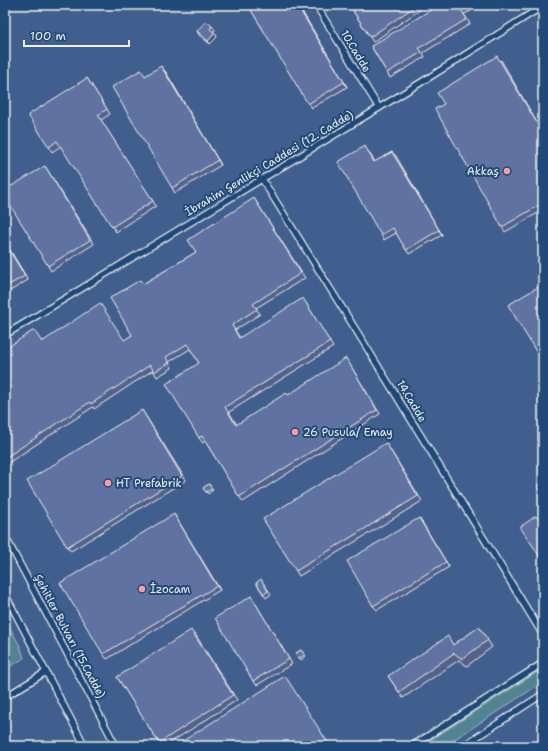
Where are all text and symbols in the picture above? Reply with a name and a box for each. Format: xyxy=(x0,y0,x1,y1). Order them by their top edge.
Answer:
scale bar xyxy=(24,22,129,48)
street label: 10.Cadde xyxy=(337,27,374,75)
text: 100 m xyxy=(30,28,66,44)
street label: İbrahim Şenlikçi Caddesi (12. Cadde) xyxy=(182,107,356,220)
place label: Akkaş xyxy=(467,164,499,179)
marker: Akkaş xyxy=(502,166,512,176)
street label: 14.Cadde xyxy=(393,377,430,425)
place label: 26 Pusula/ Emay xyxy=(303,425,393,440)
marker: 26 Pusula/ Emay xyxy=(290,427,300,437)
place label: HT Prefabrik xyxy=(116,476,182,491)
marker: HT Prefabrik xyxy=(103,478,113,488)
street label: Şehitler Bulvarı (15.Cadde) xyxy=(30,572,109,701)
place label: İzocam xyxy=(150,582,191,597)
marker: İzocam xyxy=(137,584,147,594)

